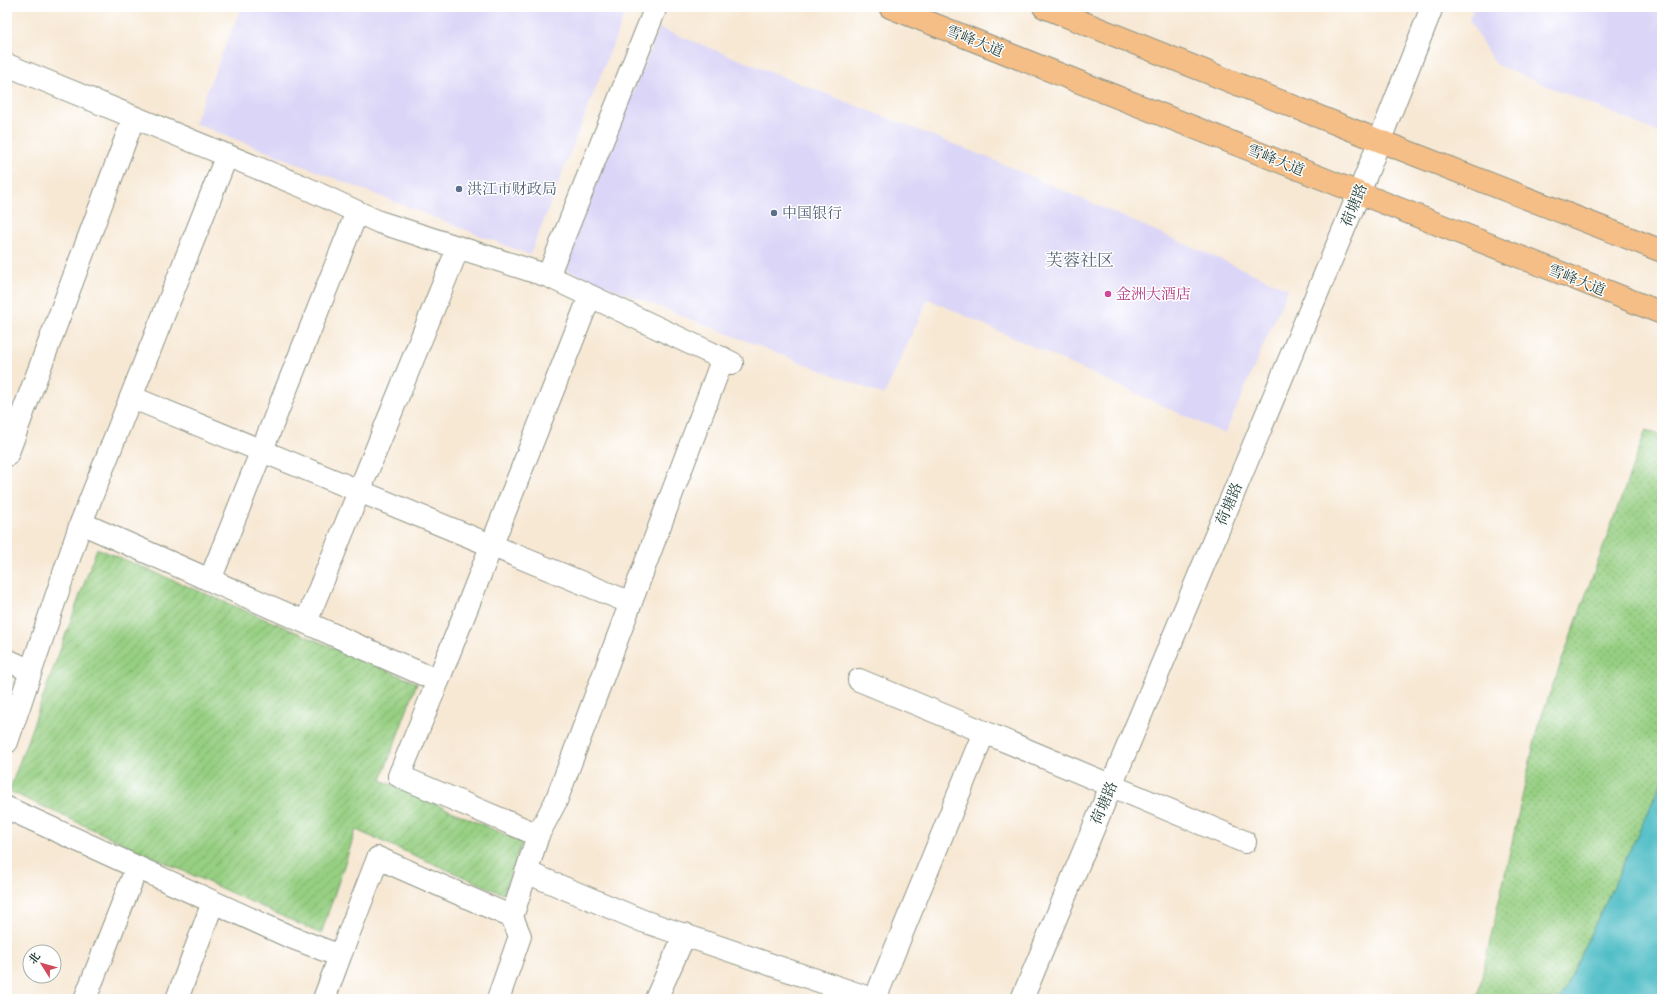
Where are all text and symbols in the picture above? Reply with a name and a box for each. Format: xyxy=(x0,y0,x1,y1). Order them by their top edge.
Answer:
street label: 雪峰大道 xyxy=(944,22,1006,61)
street label: 雪峰大道 xyxy=(1245,141,1307,180)
place label: 洪江市财政局 xyxy=(467,181,557,198)
street label: 荷塘路 xyxy=(1338,181,1371,229)
marker: 洪江市财政局 xyxy=(454,184,464,194)
place label: 中国银行 xyxy=(782,205,842,222)
marker: 中国银行 xyxy=(769,208,779,218)
district label: 芙蓉社区 xyxy=(1046,251,1114,270)
street label: 雪峰大道 xyxy=(1546,261,1608,300)
place label: 金洲大酒店 xyxy=(1116,286,1191,303)
marker: 金洲大酒店 xyxy=(1103,289,1113,299)
street label: 荷塘路 xyxy=(1213,480,1246,528)
street label: 荷塘路 xyxy=(1088,779,1121,827)
north arrow xyxy=(22,944,62,984)
text: 北 xyxy=(27,951,43,967)

